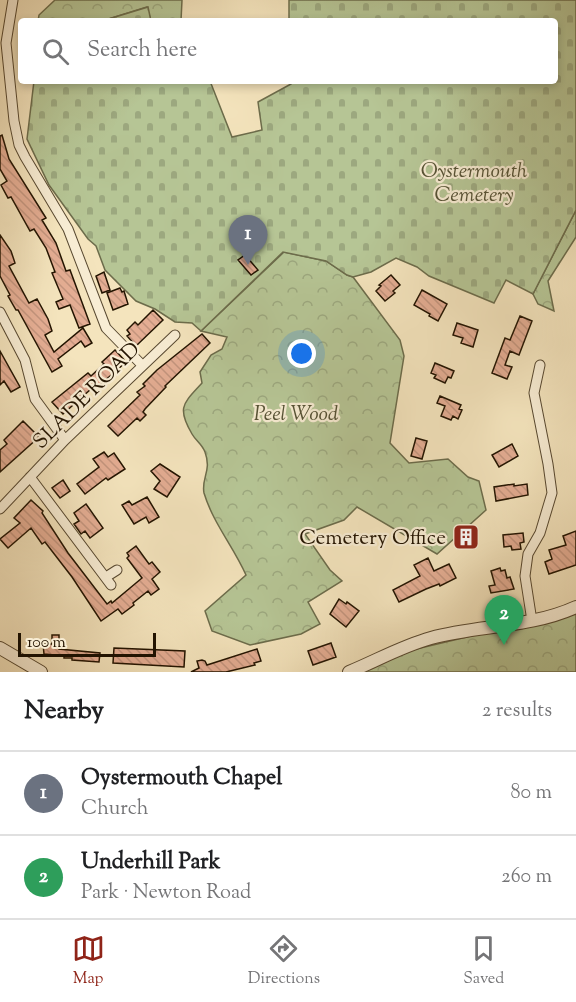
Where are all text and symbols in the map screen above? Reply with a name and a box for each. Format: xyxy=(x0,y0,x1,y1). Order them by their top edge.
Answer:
search box xyxy=(18,18,558,84)
icon: search xyxy=(39,35,72,68)
text: Search here xyxy=(87,35,197,67)
park label: Oystermouth Cemetery xyxy=(421,157,527,211)
pin: 1 xyxy=(228,216,268,265)
street label: SLADE ROAD xyxy=(27,336,148,457)
your location xyxy=(287,339,316,368)
park label: Peel Wood xyxy=(254,400,339,430)
building icon: Cemetery Office xyxy=(451,522,481,552)
place label: Cemetery Office xyxy=(299,524,446,554)
pin: 2 xyxy=(484,596,524,645)
scale bar xyxy=(18,630,156,658)
text: 100 m xyxy=(27,632,66,655)
text: Nearby xyxy=(24,693,104,730)
text: 2 results xyxy=(482,697,552,726)
text: Oystermouth Chapel xyxy=(81,763,282,795)
text: 1 xyxy=(40,779,47,808)
text: 80 m xyxy=(511,779,552,808)
text: Church xyxy=(81,795,148,824)
text: Underhill Park xyxy=(81,847,221,879)
text: 2 xyxy=(39,863,48,892)
text: 260 m xyxy=(501,863,552,892)
text: Park · Newton Road xyxy=(81,879,251,908)
tab: Map xyxy=(72,932,105,991)
tab: Directions xyxy=(248,932,320,991)
tab: Saved xyxy=(463,932,504,991)

